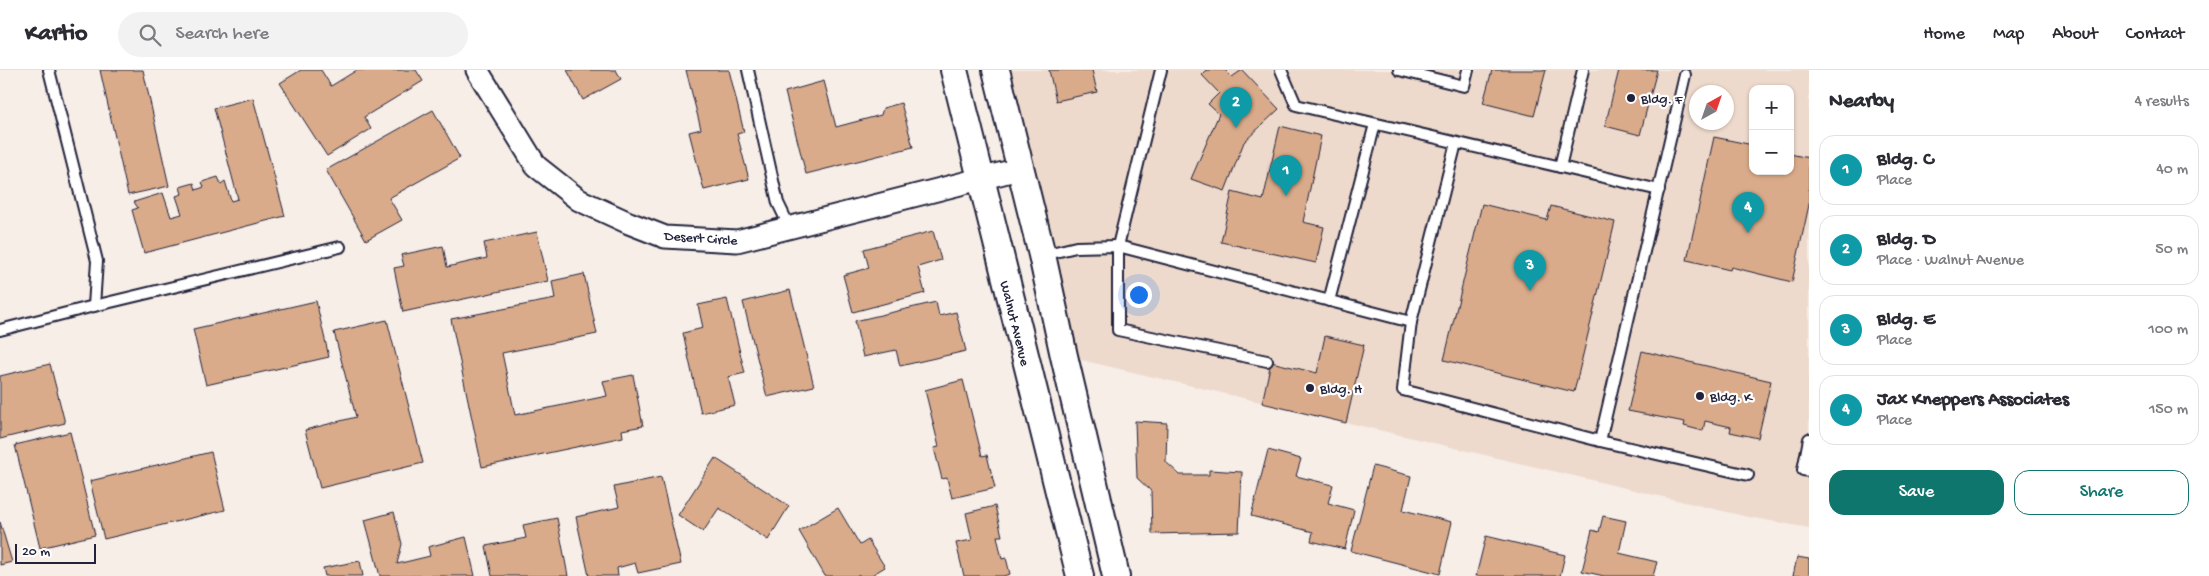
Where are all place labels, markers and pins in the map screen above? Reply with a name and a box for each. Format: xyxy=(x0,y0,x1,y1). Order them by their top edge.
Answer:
pin: 2 xyxy=(1220,87,1252,128)
marker: Bldg. F xyxy=(1625,92,1637,104)
place label: Bldg. F xyxy=(1640,92,1683,109)
pin: 1 xyxy=(1270,155,1302,196)
pin: 4 xyxy=(1732,192,1764,233)
pin: 3 xyxy=(1514,250,1546,291)
marker: Bldg. H xyxy=(1304,382,1316,394)
place label: Bldg. H xyxy=(1319,382,1363,399)
marker: Bldg. K xyxy=(1694,390,1706,402)
place label: Bldg. K xyxy=(1709,390,1753,407)

